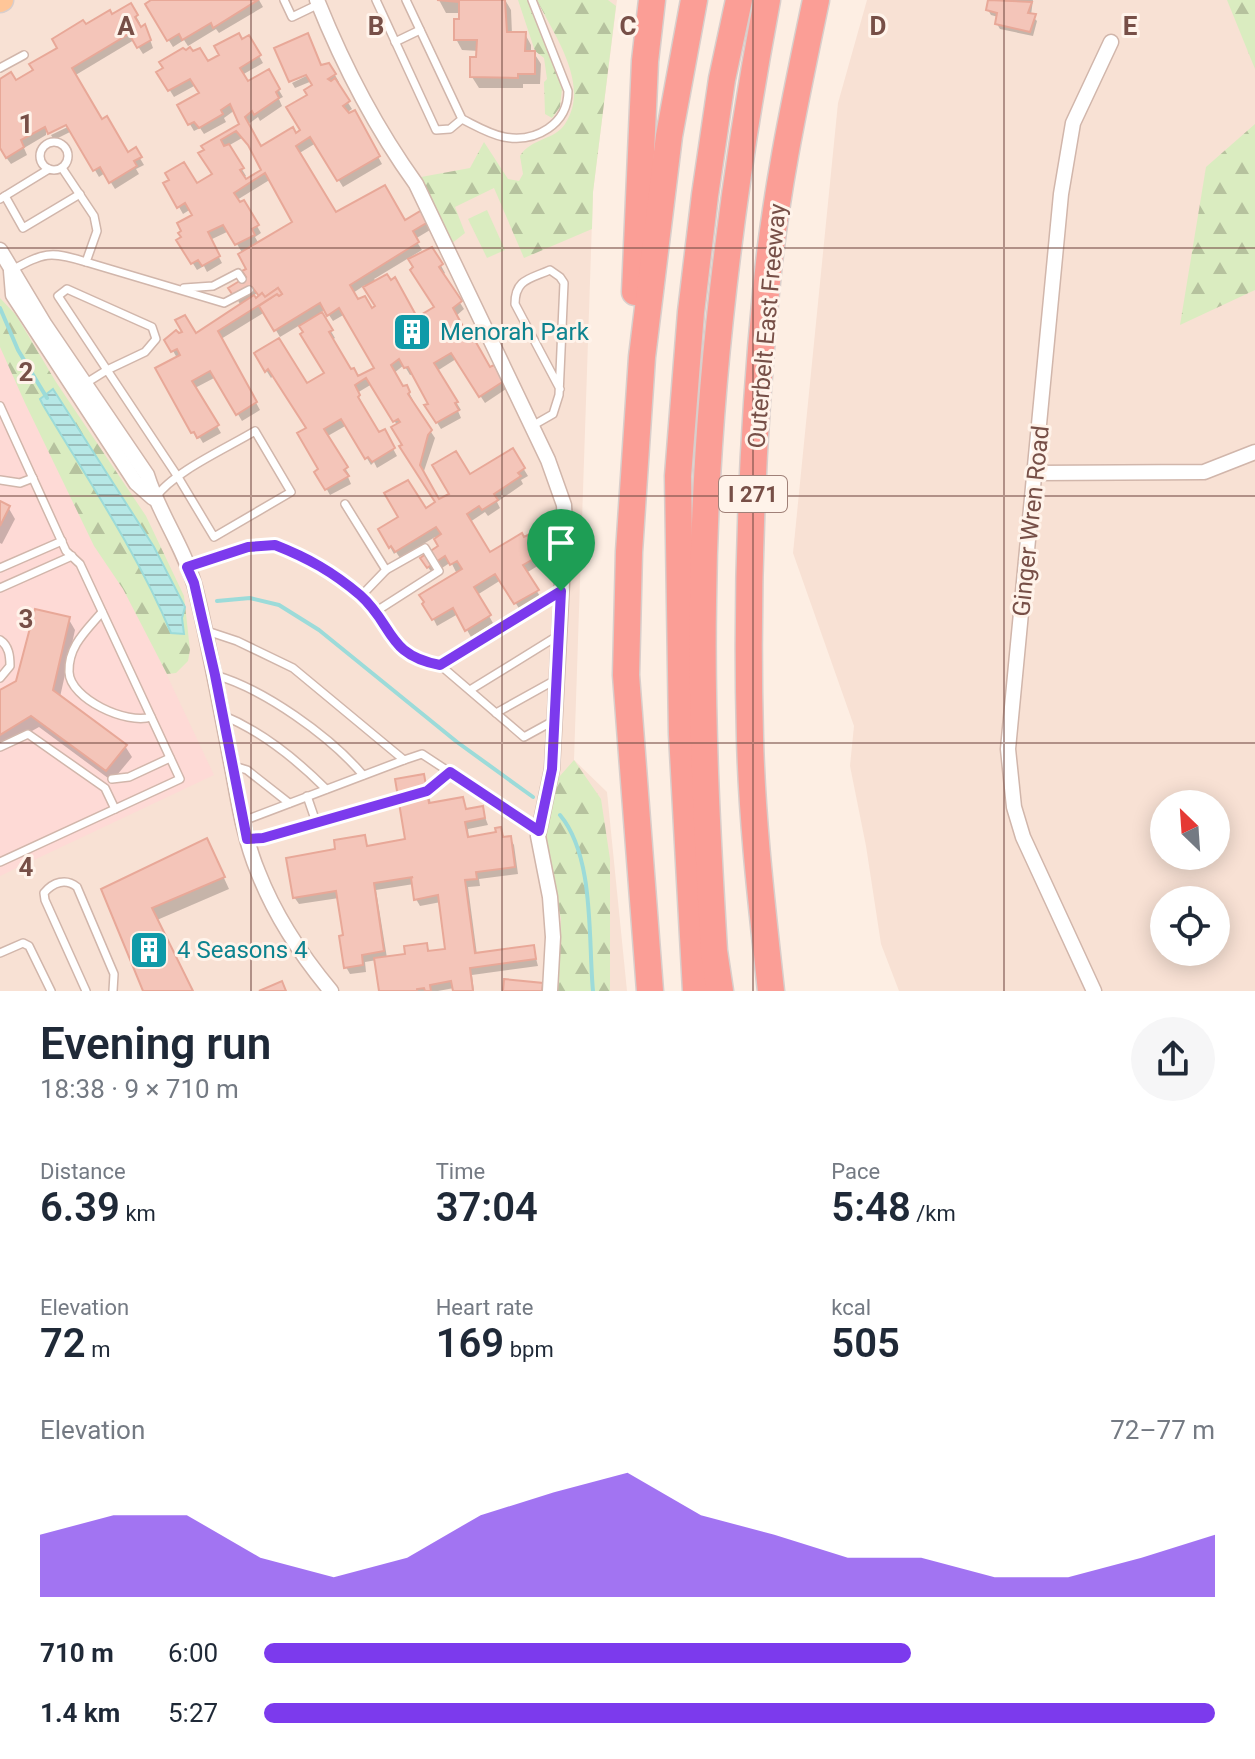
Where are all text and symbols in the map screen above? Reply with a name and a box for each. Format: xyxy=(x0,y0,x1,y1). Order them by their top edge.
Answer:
text: A xyxy=(117,11,135,41)
text: B xyxy=(368,11,384,41)
text: C xyxy=(619,11,637,41)
text: D xyxy=(870,11,886,41)
text: E xyxy=(1123,11,1138,41)
text: 1 xyxy=(19,109,33,139)
street label: Outerbelt East Freeway xyxy=(742,202,792,450)
building icon: Menorah Park xyxy=(391,311,433,353)
place label: Menorah Park xyxy=(440,318,590,346)
text: 2 xyxy=(19,357,33,387)
street label: Ginger Wren Road xyxy=(1007,424,1055,618)
road number: I 271 xyxy=(719,476,787,512)
pin xyxy=(527,509,595,591)
icon: arrive xyxy=(539,521,583,565)
text: 3 xyxy=(19,604,33,634)
north arrow xyxy=(1150,790,1230,870)
map controls xyxy=(1150,790,1230,966)
text: 4 xyxy=(19,852,34,882)
button: locate xyxy=(1150,886,1230,966)
building icon: 4 Seasons 4 xyxy=(128,929,170,971)
place label: 4 Seasons 4 xyxy=(177,936,308,964)
button: share xyxy=(1131,1017,1215,1101)
text: Evening run xyxy=(40,1018,271,1070)
text: 18:38 · 9 × 710 m xyxy=(40,1074,239,1104)
text: Distance xyxy=(40,1159,126,1184)
text: Time xyxy=(436,1159,485,1184)
text: Pace xyxy=(831,1159,880,1184)
text: 6.39 xyxy=(40,1184,120,1231)
text: 37:04 xyxy=(436,1184,538,1231)
text: 5:48 xyxy=(831,1184,911,1231)
text: km xyxy=(120,1201,156,1226)
text: /km xyxy=(911,1201,956,1226)
text: Elevation xyxy=(40,1295,129,1320)
text: Heart rate xyxy=(436,1295,534,1320)
text: kcal xyxy=(831,1295,871,1320)
text: 72 xyxy=(40,1320,86,1367)
text: 169 xyxy=(436,1320,504,1367)
text: 505 xyxy=(831,1320,900,1367)
text: m xyxy=(86,1337,110,1362)
text: bpm xyxy=(504,1337,554,1362)
text: Elevation xyxy=(40,1415,145,1445)
text: 72–77 m xyxy=(1110,1415,1215,1445)
text: 710 m xyxy=(40,1638,114,1668)
text: 6:00 xyxy=(168,1638,218,1668)
text: 1.4 km xyxy=(40,1698,120,1728)
text: 5:27 xyxy=(168,1698,218,1728)

